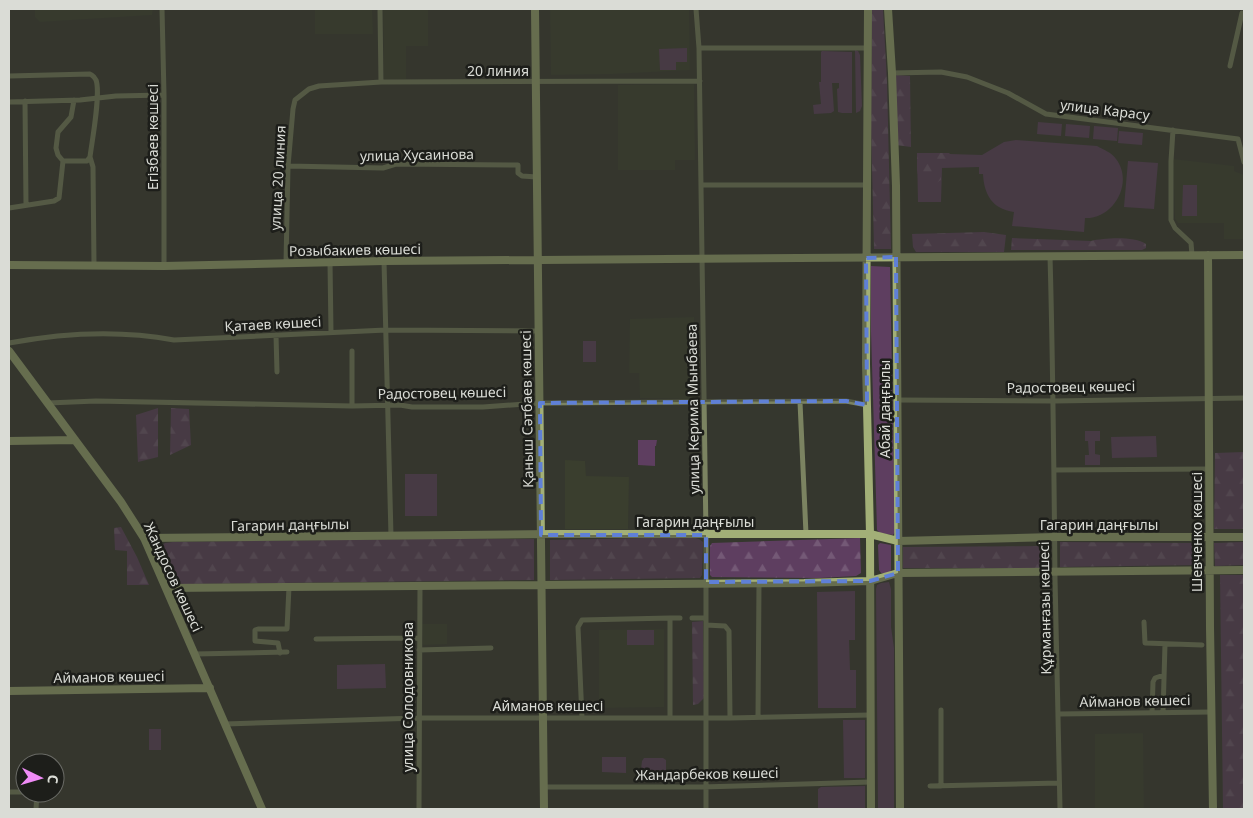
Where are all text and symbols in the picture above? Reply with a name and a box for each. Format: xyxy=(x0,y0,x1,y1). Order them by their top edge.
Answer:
street label: 20 линия xyxy=(467,61,529,80)
street label: Егізбаев көшесі xyxy=(143,84,162,190)
street label: улица Карасу xyxy=(1059,95,1152,125)
street label: улица 20 линия xyxy=(265,125,290,231)
street label: улица Хусаинова xyxy=(360,144,474,165)
street label: Розыбакиев көшесі xyxy=(289,239,421,260)
street label: Қатаев көшесі xyxy=(224,311,322,336)
street label: улица Керима Мынбаева xyxy=(682,324,703,494)
street label: Қаныш Сәтбаев көшесі xyxy=(516,330,537,488)
street label: Абай даңғылы xyxy=(875,360,894,458)
street label: Радостовец көшесі xyxy=(1007,376,1135,397)
street label: Радостовец көшесі xyxy=(378,382,506,403)
street label: Шевченко көшесі xyxy=(1187,472,1206,592)
street label: Гагарин даңғылы xyxy=(636,512,754,531)
street label: Гагарин даңғылы xyxy=(230,514,350,535)
street label: Гагарин даңғылы xyxy=(1040,515,1158,534)
street label: Жандосов көшесі xyxy=(140,519,207,635)
street label: Құрманғазы көшесі xyxy=(1034,541,1055,675)
street label: улица Солодовникова xyxy=(398,622,417,772)
street label: Айманов көшесі xyxy=(53,666,165,687)
street label: Айманов көшесі xyxy=(1079,690,1191,711)
street label: Айманов көшесі xyxy=(493,696,603,715)
north arrow xyxy=(15,753,65,803)
street label: Жандарбеков көшесі xyxy=(635,763,779,784)
text: С xyxy=(44,774,63,785)

